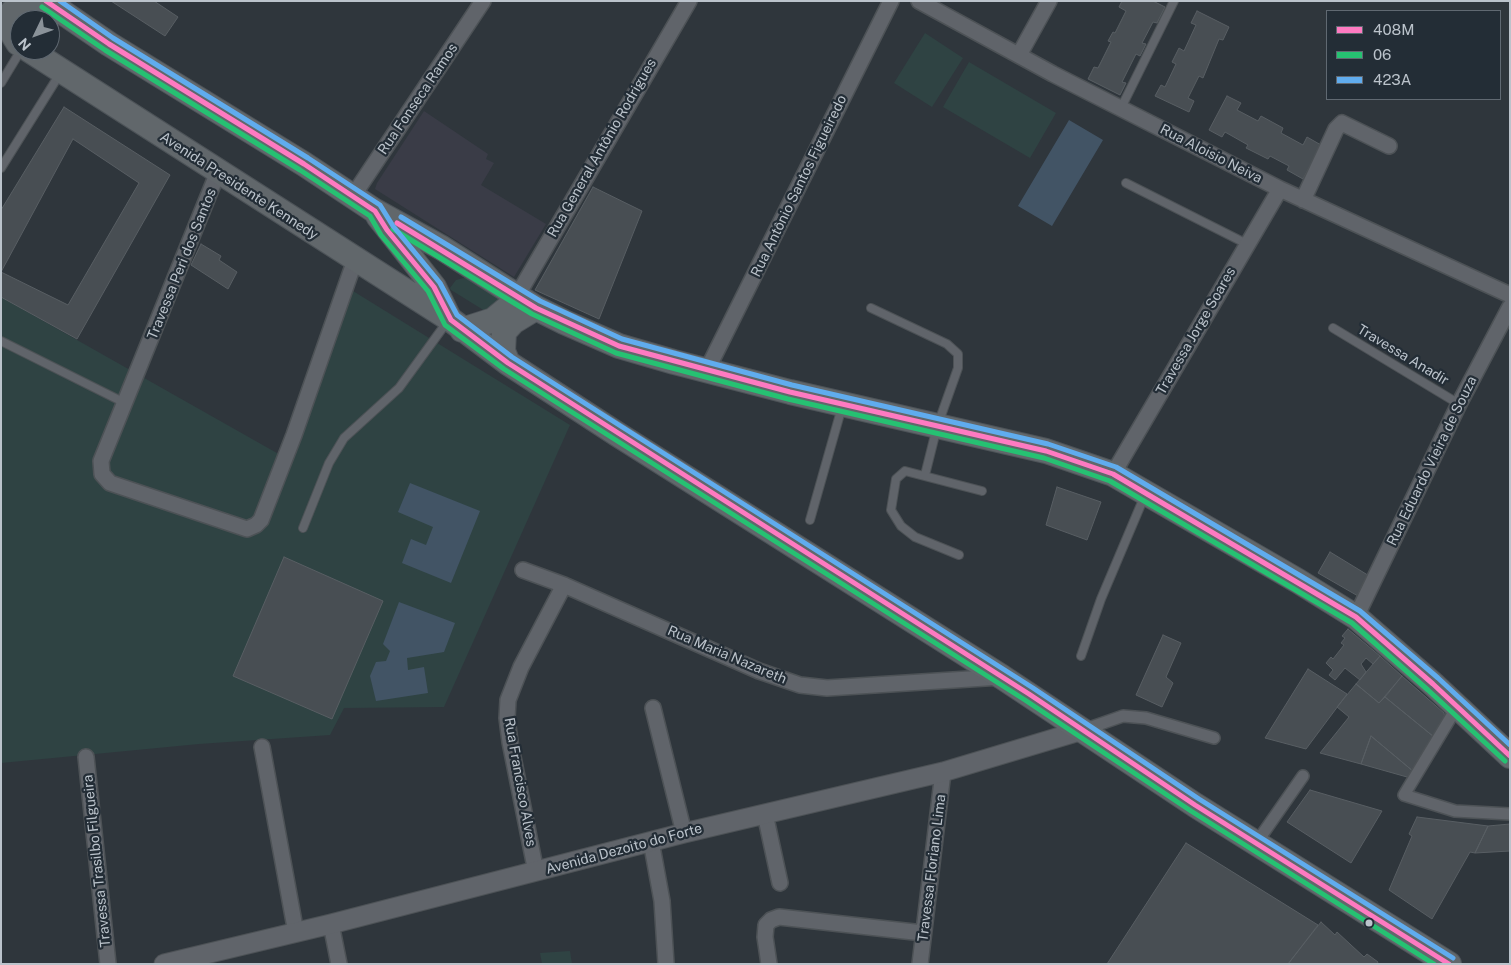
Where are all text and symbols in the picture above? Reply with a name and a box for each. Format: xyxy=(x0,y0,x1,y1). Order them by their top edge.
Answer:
north arrow xyxy=(10,10,60,60)
legend xyxy=(1326,10,1501,100)
text: 408M xyxy=(1373,21,1415,38)
text: N xyxy=(15,35,34,54)
street label: Rua Fonseca Ramos xyxy=(375,40,461,158)
text: 06 xyxy=(1373,46,1391,63)
street label: Rua General Antônio Rodrigues xyxy=(544,56,660,240)
text: 423A xyxy=(1373,71,1411,88)
street label: Rua Antônio Santos Figueiredo xyxy=(748,92,850,280)
street label: Rua Aloisio Neiva xyxy=(1157,121,1265,187)
street label: Avenida Presidente Kennedy xyxy=(157,128,321,244)
street label: Travessa Peri dos Santos xyxy=(144,186,220,342)
street label: Travessa Jorge Soares xyxy=(1153,264,1239,398)
street label: Travessa Anadir xyxy=(1354,321,1452,389)
street label: Rua Eduardo Vieira de Souza xyxy=(1384,373,1480,549)
street label: Rua Maria Nazareth xyxy=(665,622,789,688)
street label: Rua Francisco Alves xyxy=(500,716,540,848)
street label: Travessa Trasilbo Filgueira xyxy=(80,774,114,948)
street label: Travessa Floriano Lima xyxy=(915,793,949,943)
street label: Avenida Dezoito do Forte xyxy=(544,820,704,878)
unlabelled marker xyxy=(1364,918,1374,928)

